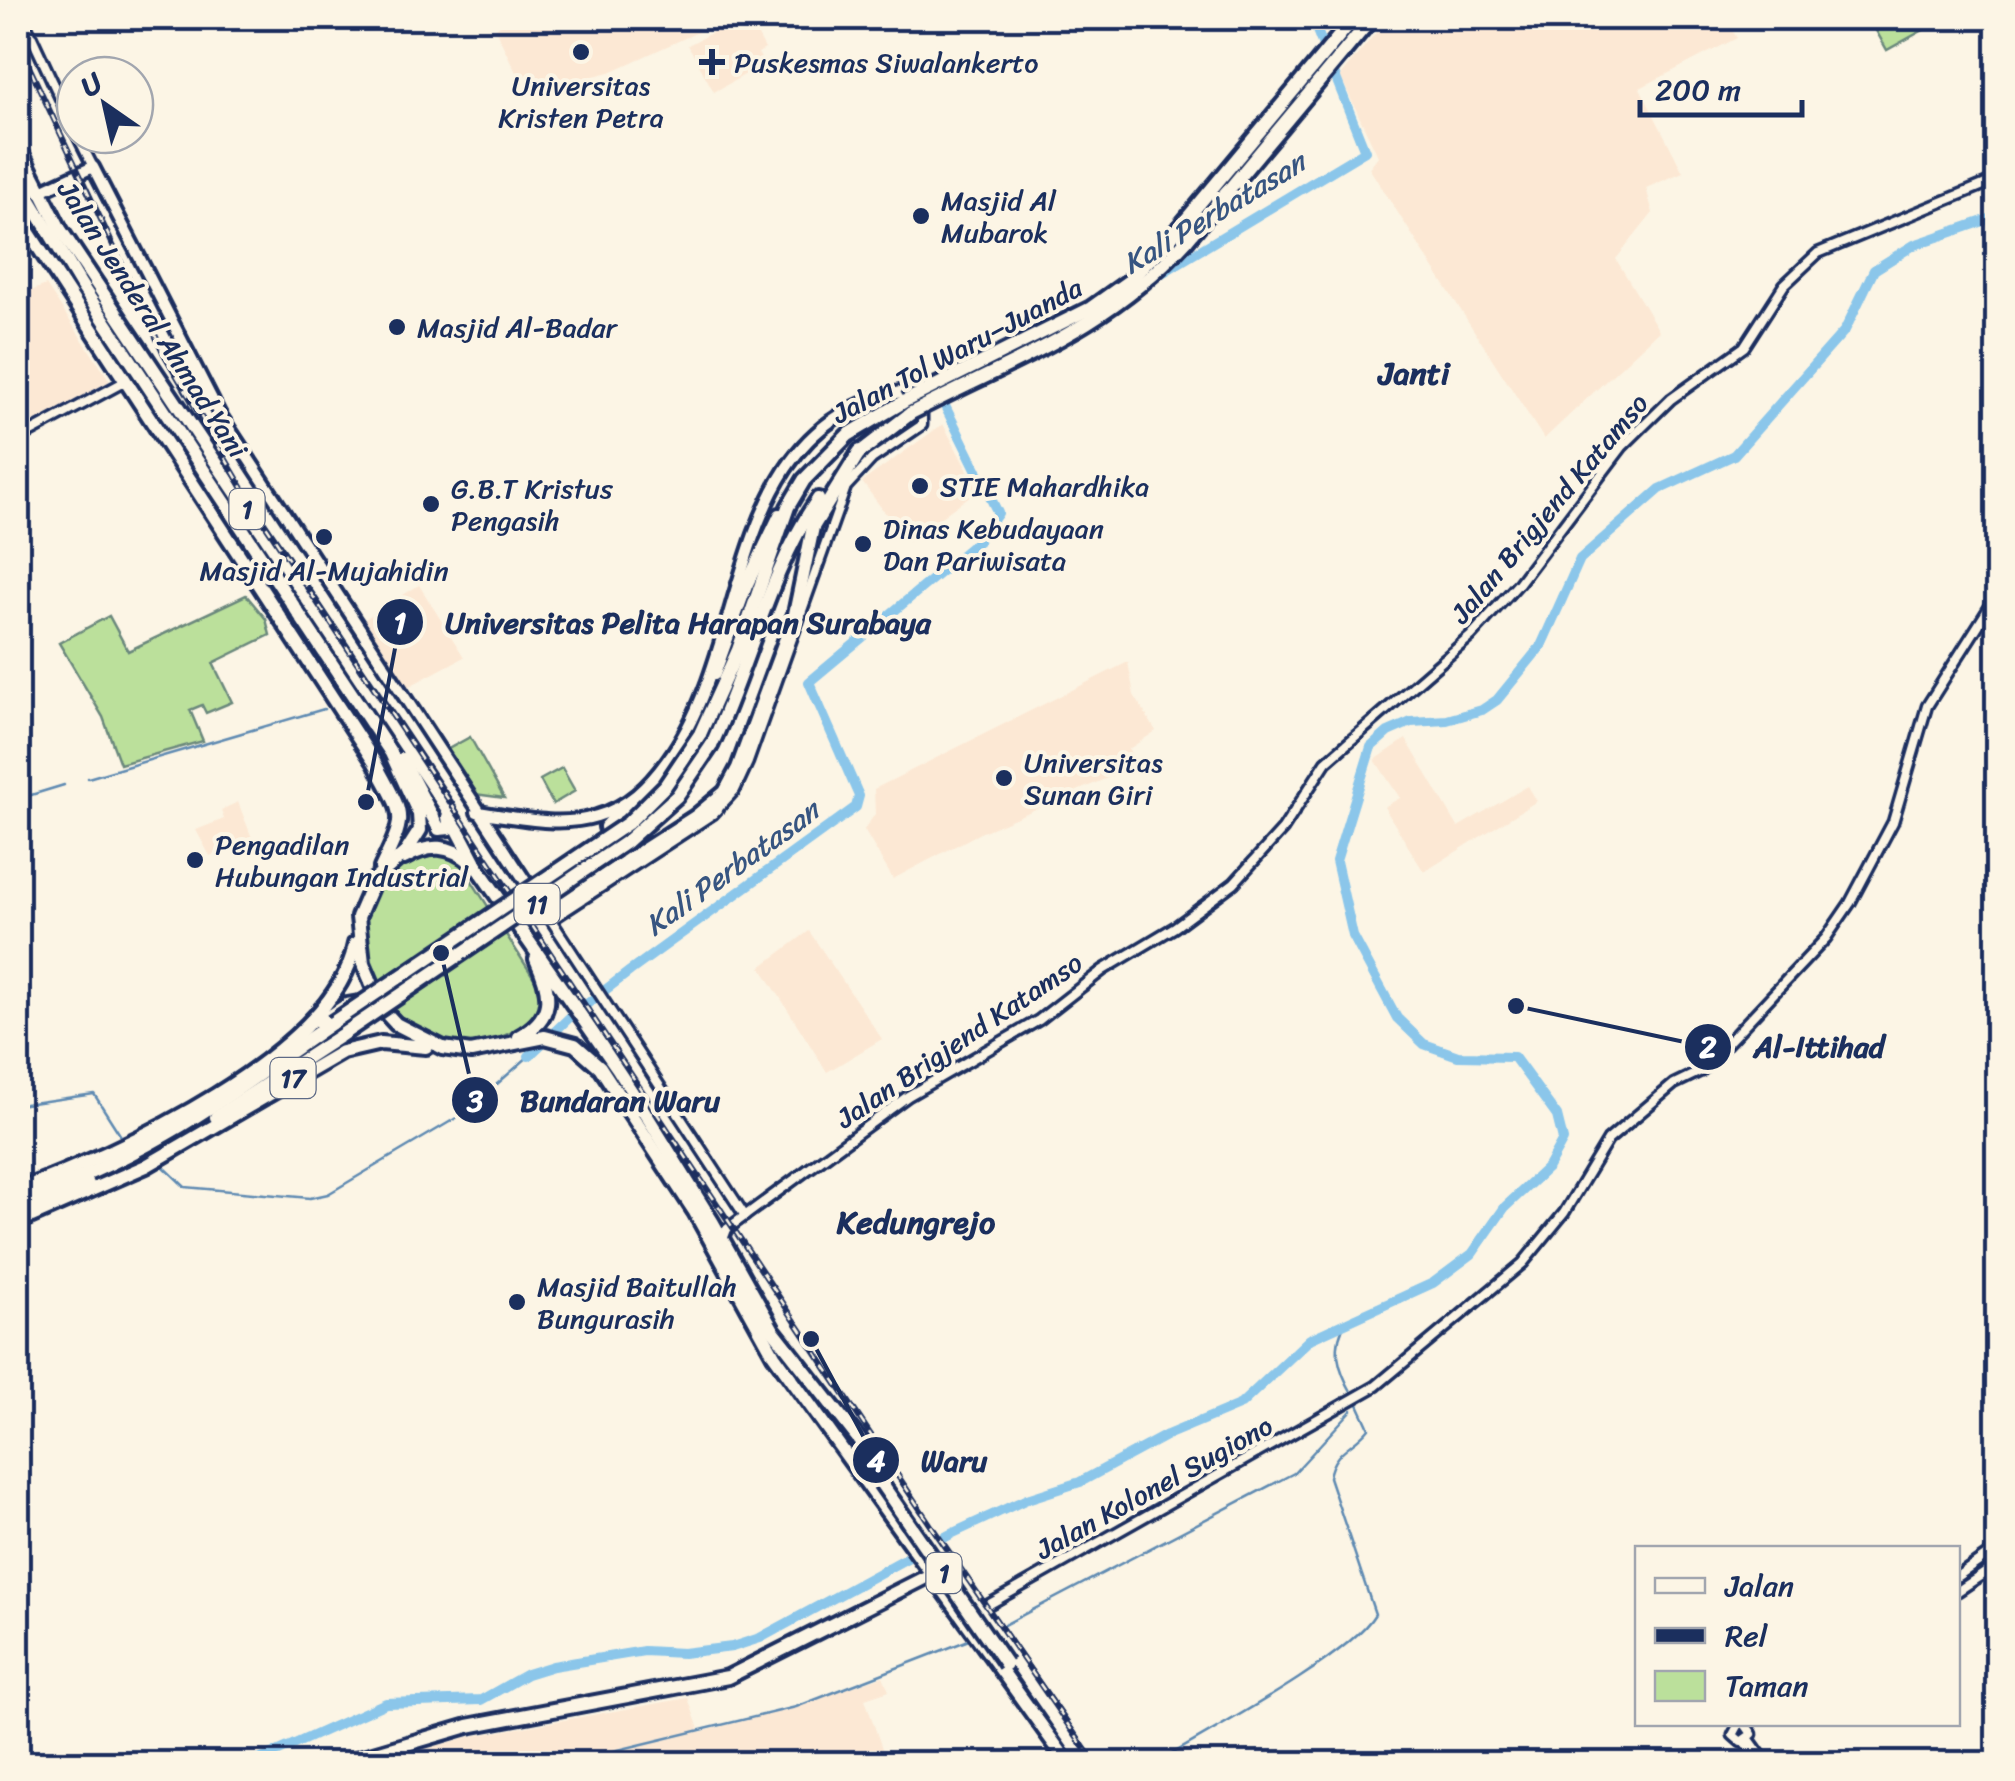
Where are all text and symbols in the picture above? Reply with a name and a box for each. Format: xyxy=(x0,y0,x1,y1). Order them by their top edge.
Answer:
place label: Puskesmas Siwalankerto xyxy=(734,38,1038,87)
marker: Universitas Kristen Petra xyxy=(570,41,592,63)
marker: Puskesmas Siwalankerto xyxy=(699,49,725,75)
north arrow xyxy=(55,55,155,155)
scale bar xyxy=(1640,55,1802,117)
text: U xyxy=(70,58,114,110)
place label: Universitas Kristen Petra xyxy=(498,61,664,142)
text: 200 m xyxy=(1655,63,1741,117)
water label: Kali Perbatasan xyxy=(1112,135,1320,289)
street label: Jalan Jenderal Ahmad Yani xyxy=(43,169,262,469)
place label: Masjid Al Mubarok xyxy=(941,176,1057,257)
marker: Masjid Al Mubarok xyxy=(910,205,932,227)
street label: Jalan Tol Waru–Juanda xyxy=(822,263,1092,438)
place label: Masjid Al-Badar xyxy=(417,303,619,352)
marker: Masjid Al-Badar xyxy=(386,316,408,338)
district label: Janti xyxy=(1376,345,1452,402)
street label: Jalan Brigjend Katamso xyxy=(1437,382,1661,636)
place label: STIE Mahardhika xyxy=(940,462,1149,511)
place label: G.B.T Kristus Pengasih xyxy=(451,464,613,545)
marker: STIE Mahardhika xyxy=(909,475,931,497)
road number: 1 xyxy=(230,489,264,529)
marker: G.B.T Kristus Pengasih xyxy=(420,493,442,515)
place label: Dinas Kebudayaan Dan Pariwisata xyxy=(883,504,1104,585)
marker: Masjid Al-Mujahidin xyxy=(313,526,335,548)
marker: Dinas Kebudayaan Dan Pariwisata xyxy=(852,533,874,555)
place label: Masjid Al-Mujahidin xyxy=(200,546,448,595)
callout: Universitas Pelita Harapan Surabaya xyxy=(375,592,950,652)
text: 1 xyxy=(394,596,407,650)
text: Universitas Pelita Harapan Surabaya xyxy=(445,596,932,650)
place label: Universitas Sunan Giri xyxy=(1024,738,1163,819)
marker: Universitas Sunan Giri xyxy=(993,767,1015,789)
water label: Kali Perbatasan xyxy=(633,783,834,951)
place label: Pengadilan Hubungan Industrial xyxy=(215,820,469,901)
marker: Pengadilan Hubungan Industrial xyxy=(184,849,206,871)
road number: 11 xyxy=(514,884,560,924)
street label: Jalan Brigjend Katamso xyxy=(825,939,1093,1142)
callout: Al-Ittihad xyxy=(1683,1017,1904,1077)
text: 2 xyxy=(1699,1020,1717,1074)
text: Al-Ittihad xyxy=(1751,1020,1887,1074)
road number: 17 xyxy=(270,1058,316,1098)
callout: Bundaran Waru xyxy=(450,1070,740,1130)
text: 3 xyxy=(466,1074,484,1128)
text: Bundaran Waru xyxy=(520,1074,721,1128)
district label: Kedungrejo xyxy=(836,1194,996,1251)
place label: Masjid Baitullah Bungurasih xyxy=(537,1262,737,1343)
marker: Masjid Baitullah Bungurasih xyxy=(506,1291,528,1313)
street label: Jalan Kolonel Sugiono xyxy=(1025,1402,1282,1574)
callout: Waru xyxy=(851,1430,1008,1490)
text: 4 xyxy=(867,1434,886,1488)
text: Waru xyxy=(921,1434,988,1488)
legend xyxy=(1635,1546,1960,1726)
road number: 1 xyxy=(926,1553,962,1593)
text: Jalan xyxy=(1724,1559,1794,1613)
text: Rel xyxy=(1725,1609,1769,1663)
text: Taman xyxy=(1725,1659,1808,1713)

